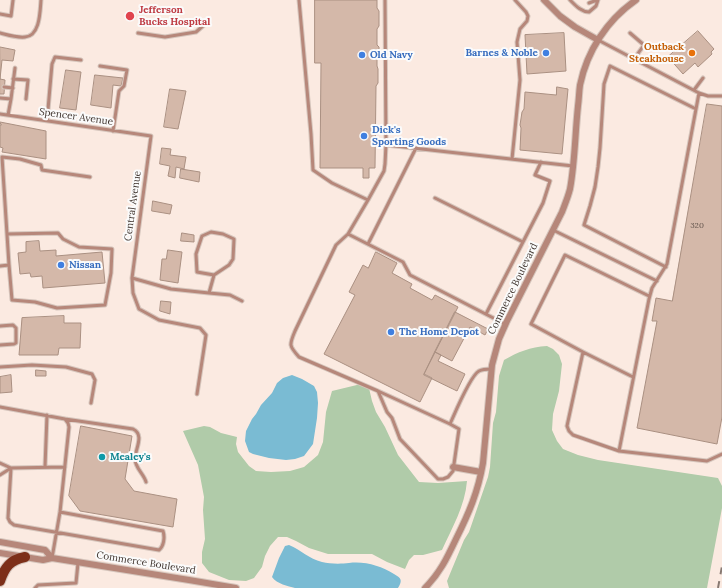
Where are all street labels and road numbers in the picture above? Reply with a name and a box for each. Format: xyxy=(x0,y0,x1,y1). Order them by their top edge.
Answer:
street label: Spencer Avenue xyxy=(38,106,114,128)
street label: Central Avenue xyxy=(122,170,144,242)
street label: Commerce Boulevard xyxy=(486,241,540,337)
street label: Commerce Boulevard xyxy=(96,549,196,577)

